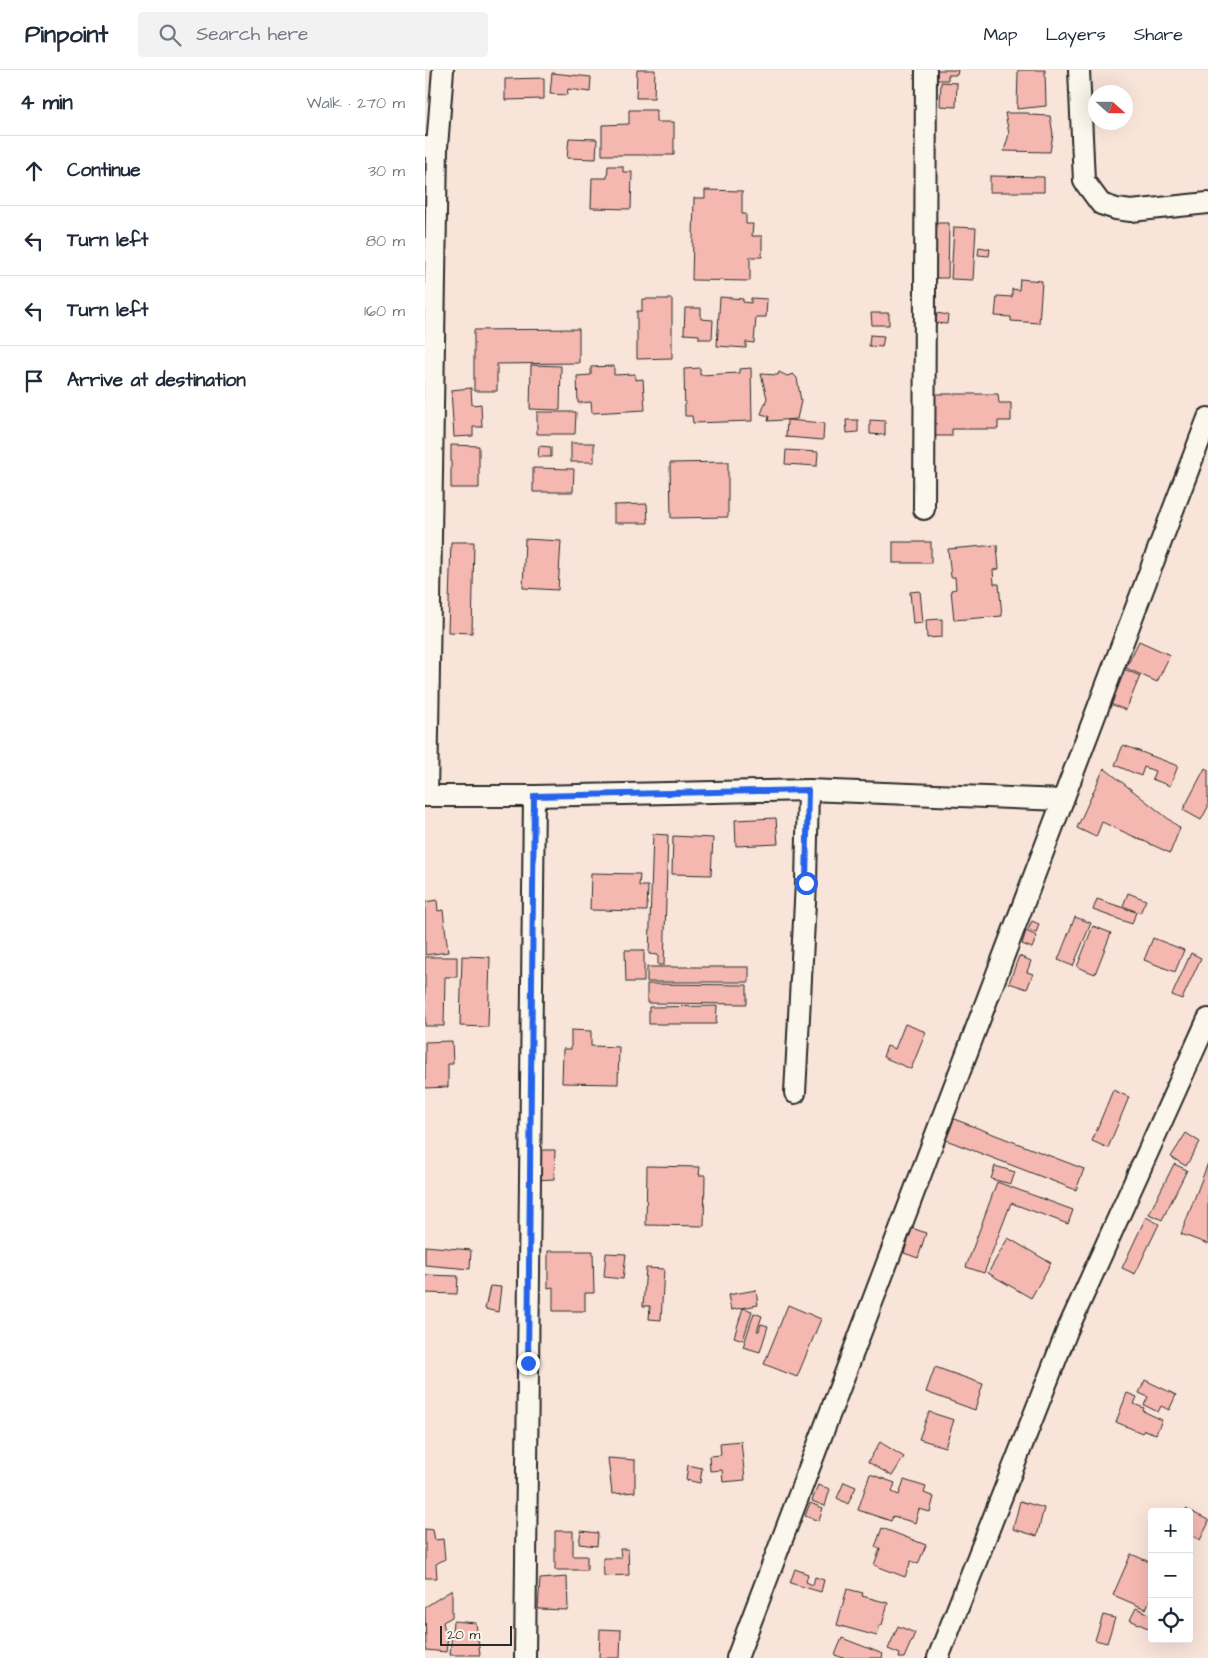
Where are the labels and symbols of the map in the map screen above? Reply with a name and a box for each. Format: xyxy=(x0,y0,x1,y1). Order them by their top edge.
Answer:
north arrow xyxy=(1088,85,1133,130)
route start xyxy=(795,872,818,895)
route end xyxy=(517,1352,540,1375)
scale bar xyxy=(440,1623,513,1646)

